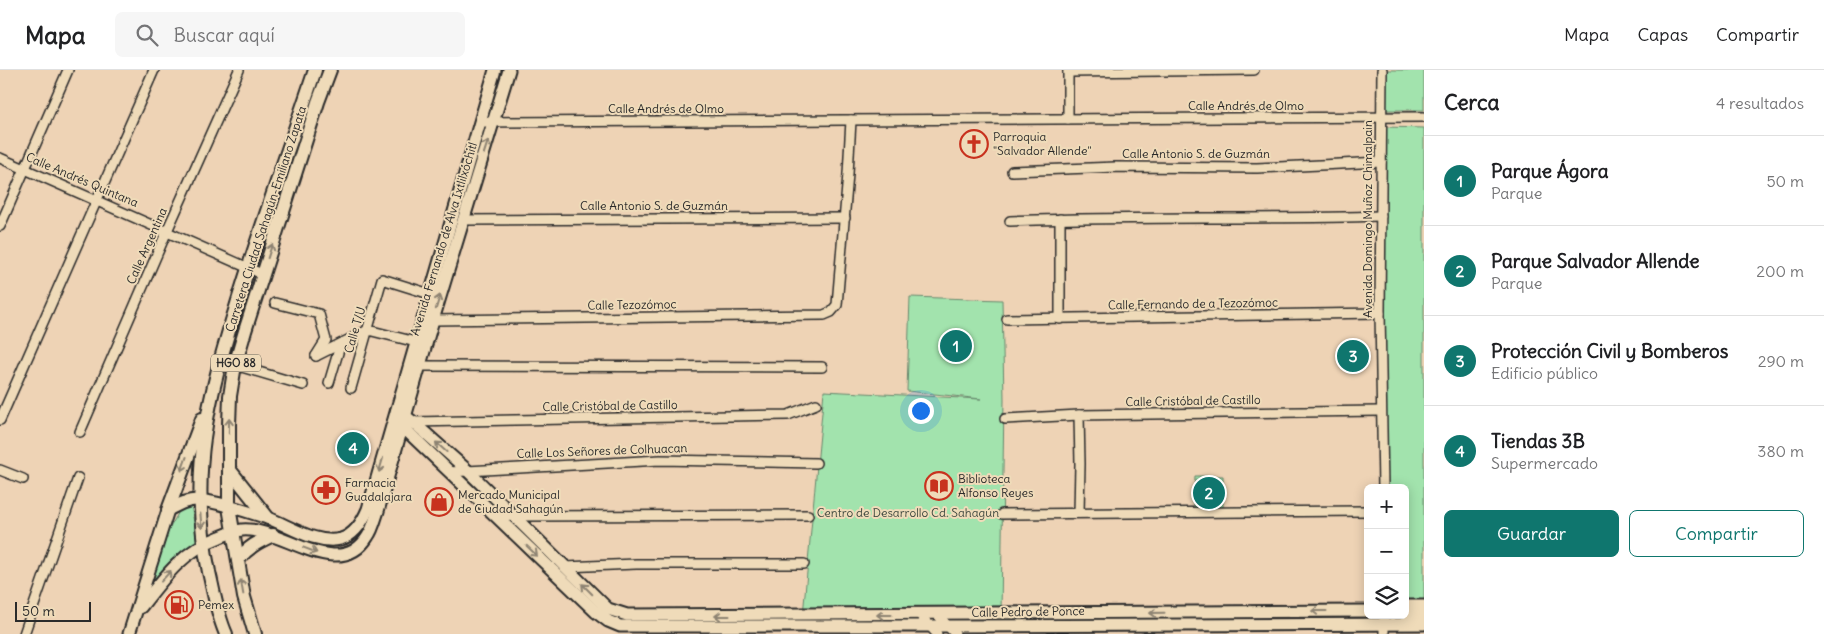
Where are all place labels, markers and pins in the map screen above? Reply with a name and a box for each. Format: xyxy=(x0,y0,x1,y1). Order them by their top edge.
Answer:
church icon: Parroquia "Salvador Allende" xyxy=(959,129,989,159)
place label: Parroquia "Salvador Allende" xyxy=(993,129,1092,158)
pin: 1 xyxy=(940,327,972,365)
pin: 3 xyxy=(1337,337,1369,375)
pin: 4 xyxy=(337,429,369,467)
library icon: Biblioteca Alfonso Reyes xyxy=(924,471,954,501)
place label: Biblioteca Alfonso Reyes xyxy=(958,471,1034,500)
pin: 2 xyxy=(1193,474,1225,512)
pharmacy icon: Farmacia Guadalajara xyxy=(311,475,341,505)
place label: Farmacia Guadalajara xyxy=(345,475,412,504)
shop icon: Mercado Municipal de Ciudad Sahagún xyxy=(424,487,454,517)
place label: Mercado Municipal de Ciudad Sahagún xyxy=(458,487,564,516)
fuel station icon: Pemex xyxy=(164,590,194,620)
place label: Pemex xyxy=(198,597,234,612)

